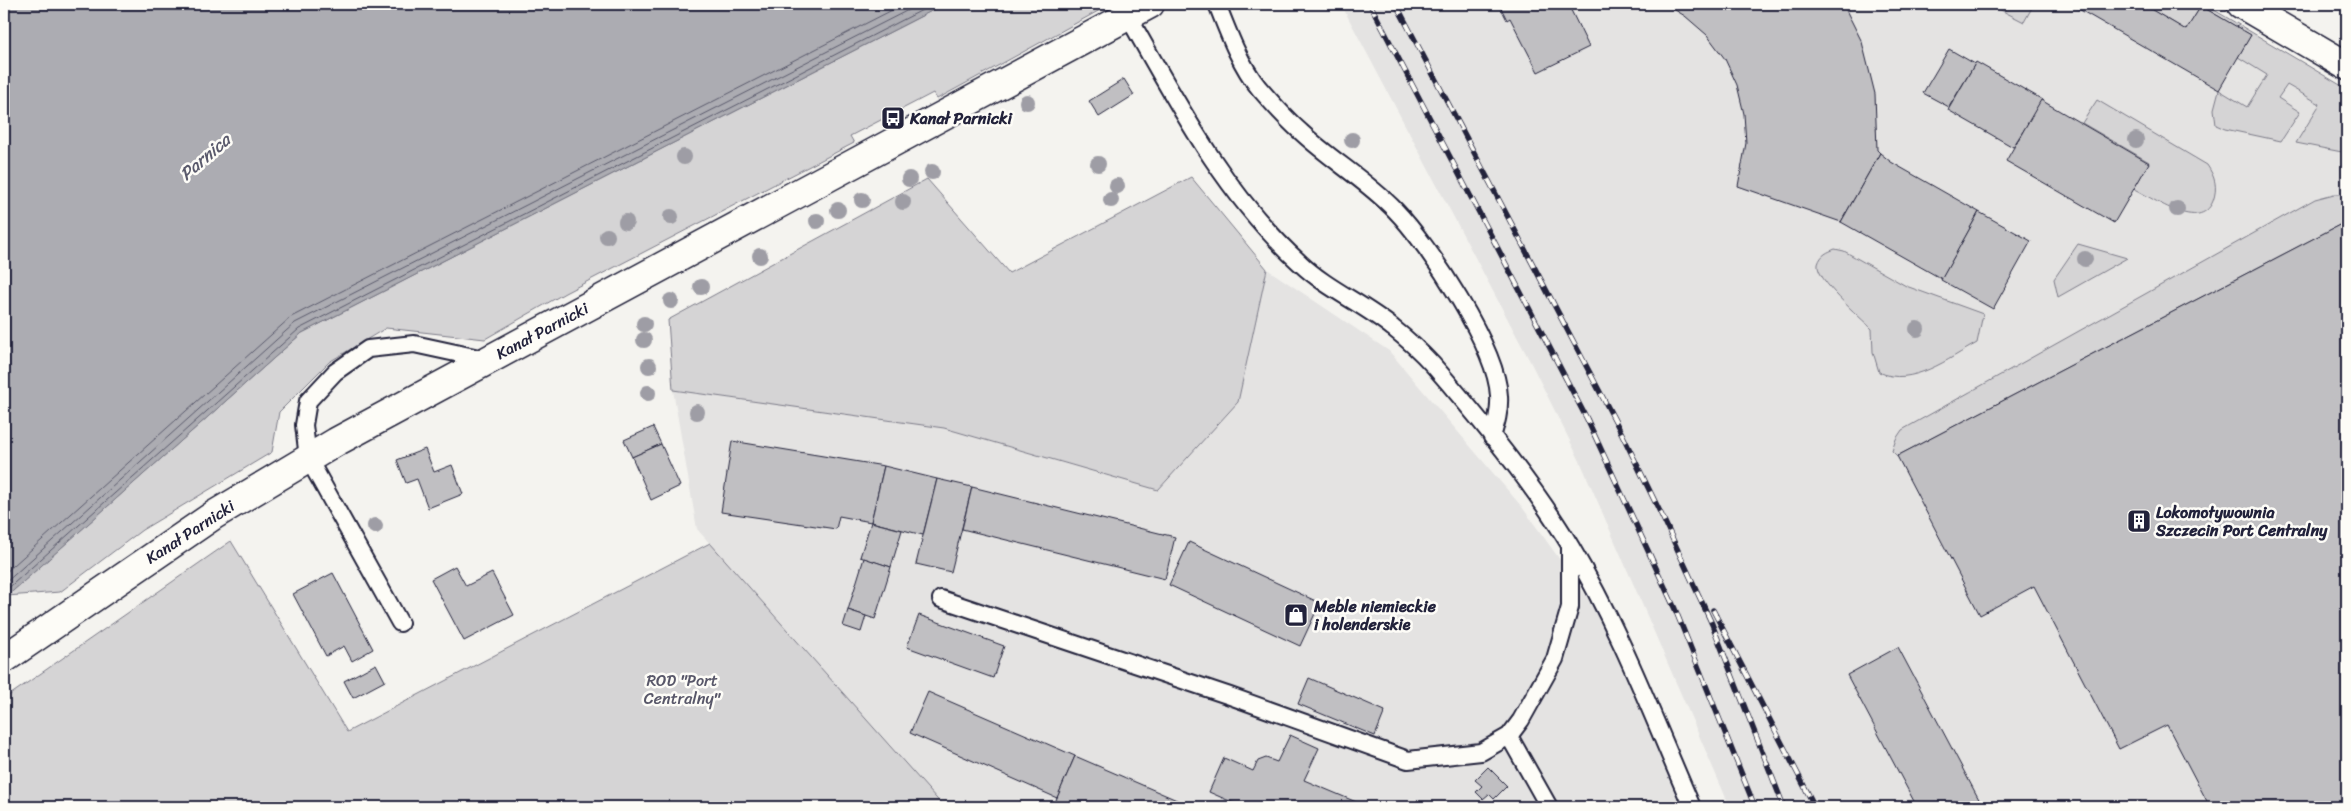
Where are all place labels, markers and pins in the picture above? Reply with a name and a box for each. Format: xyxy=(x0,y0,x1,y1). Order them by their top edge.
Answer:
place label: Kanał Parnicki xyxy=(909,104,1013,133)
bus stop icon: Kanał Parnicki xyxy=(880,105,906,131)
place label: Lokomotywownia Szczecin Port Centralny xyxy=(2155,498,2328,545)
building icon: Lokomotywownia Szczecin Port Centralny xyxy=(2126,508,2152,534)
place label: Meble niemieckie i holenderskie xyxy=(1313,592,1437,639)
shop icon: Meble niemieckie i holenderskie xyxy=(1283,602,1309,628)

